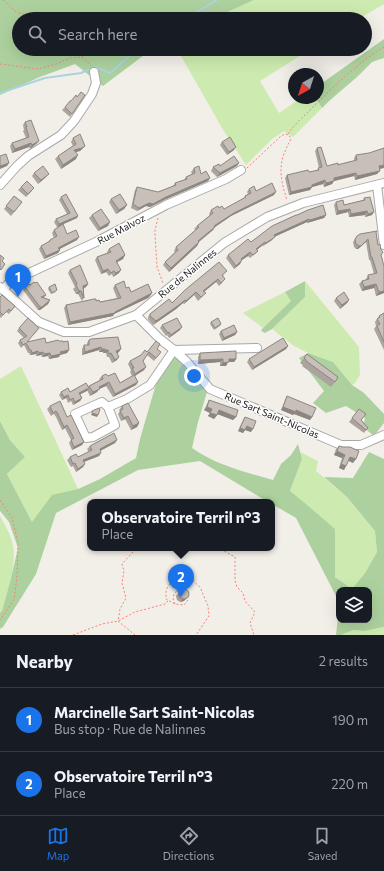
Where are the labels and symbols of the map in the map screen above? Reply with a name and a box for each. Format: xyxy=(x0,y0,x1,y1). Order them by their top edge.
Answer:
north arrow xyxy=(288,68,324,104)
street label: Rue Malvoz xyxy=(95,211,147,247)
street label: Rue de Nalinnes xyxy=(155,246,219,300)
pin: 1 xyxy=(5,264,31,297)
your location xyxy=(184,366,204,386)
street label: Rue Sart Saint-Nicolas xyxy=(223,390,322,441)
pin: 2 xyxy=(168,564,194,597)

